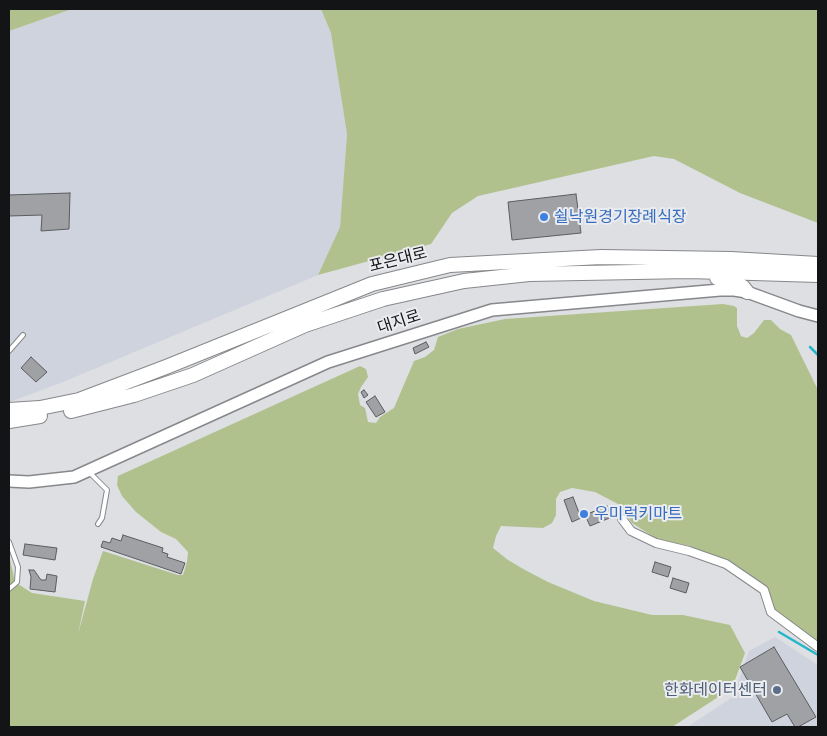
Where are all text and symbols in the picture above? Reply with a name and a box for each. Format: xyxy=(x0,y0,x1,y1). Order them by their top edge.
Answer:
place label: 쉴낙원경기장례식장 xyxy=(554,207,686,227)
marker: 쉴낙원경기장례식장 xyxy=(538,211,550,223)
street label: 포은대로 xyxy=(367,244,429,276)
street label: 대지로 xyxy=(375,306,423,338)
place label: 우미럭키마트 xyxy=(594,504,682,524)
marker: 우미럭키마트 xyxy=(578,508,590,520)
place label: 한화데이터센터 xyxy=(664,680,767,700)
marker: 한화데이터센터 xyxy=(771,684,783,696)

